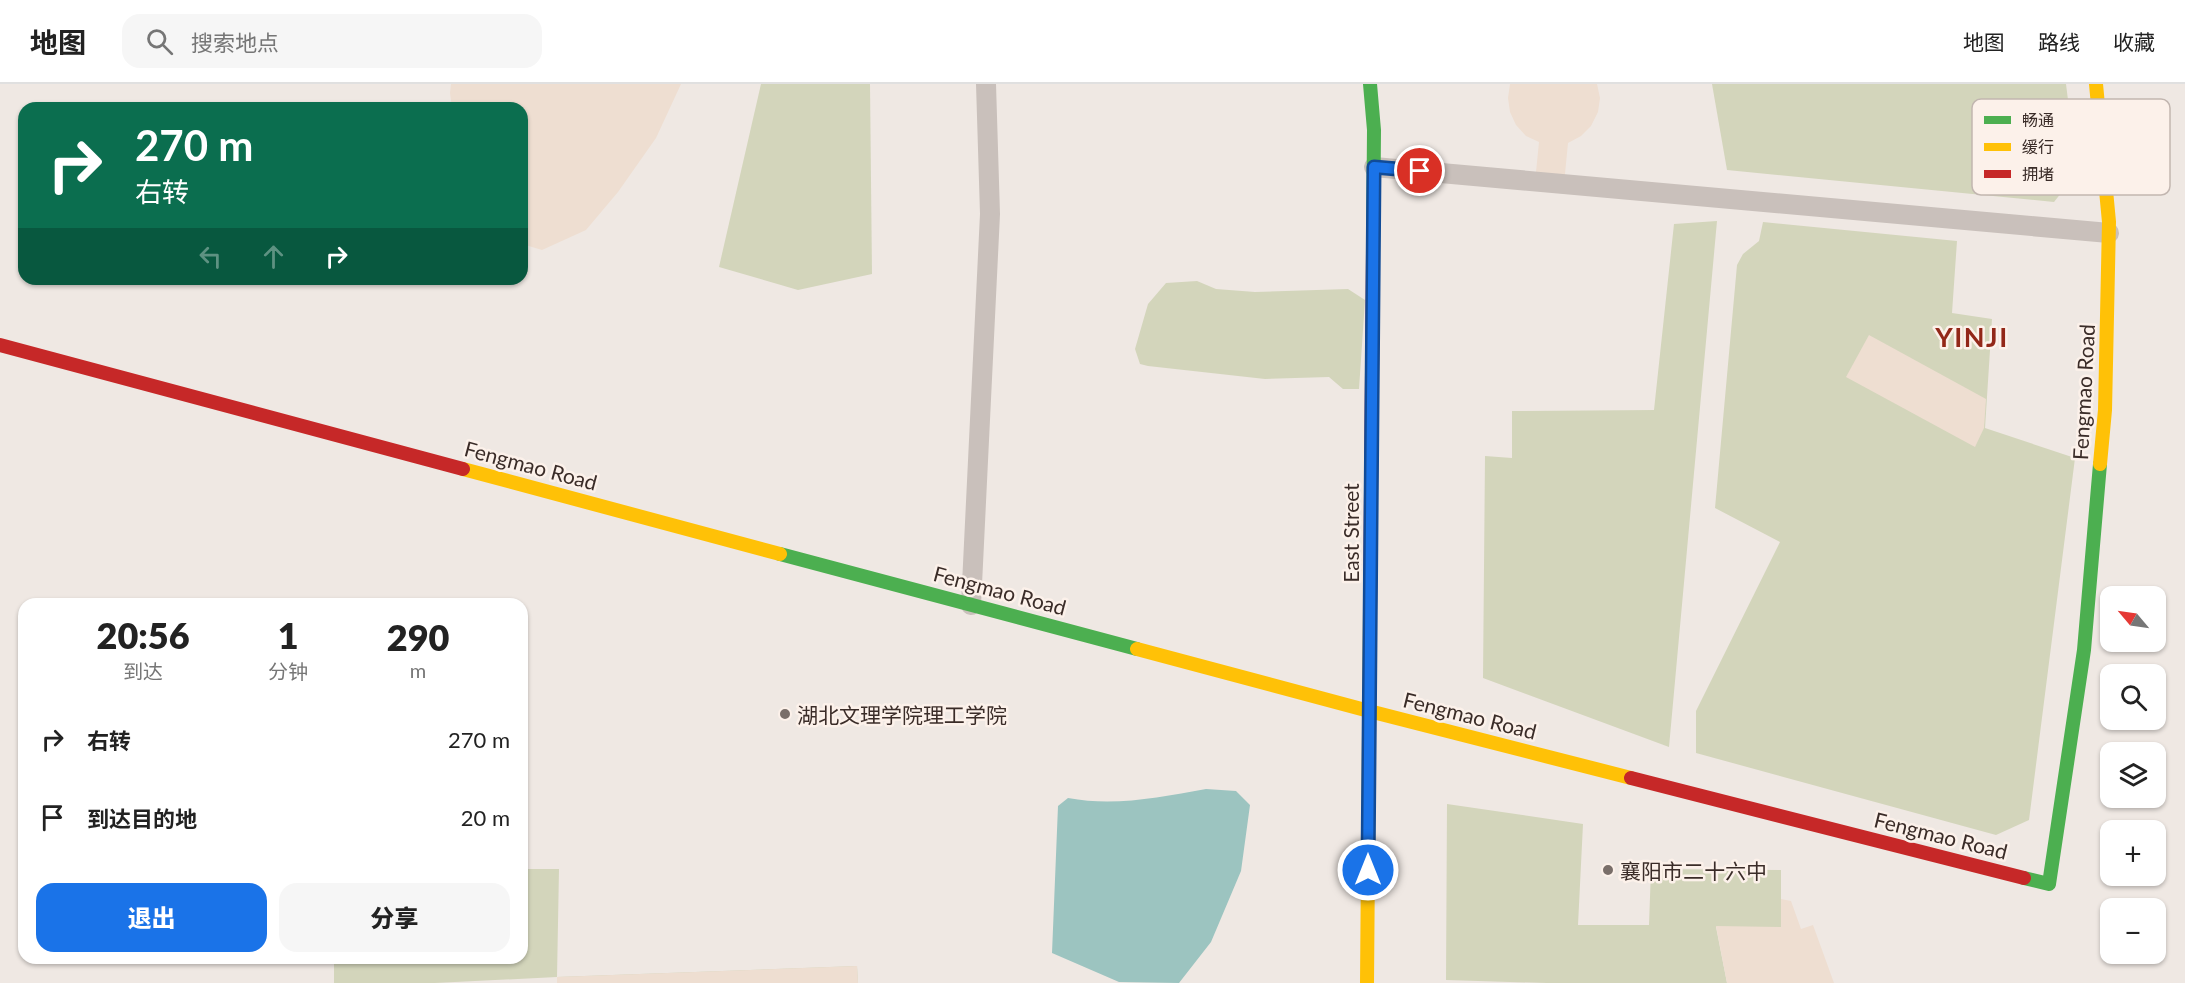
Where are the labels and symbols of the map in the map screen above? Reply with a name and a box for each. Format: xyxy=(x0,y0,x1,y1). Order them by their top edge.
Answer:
legend xyxy=(1972,99,2170,195)
text: 畅通 xyxy=(2022,110,2054,129)
text: 缓行 xyxy=(2022,137,2054,156)
pin xyxy=(1394,145,1445,196)
text: 拥堵 xyxy=(2022,164,2054,183)
district label: YINJI xyxy=(1934,320,2009,353)
street label: Fengmao Road xyxy=(2067,323,2099,461)
street label: Fengmao Road xyxy=(462,435,600,495)
street label: East Street xyxy=(1338,483,1363,583)
street label: Fengmao Road xyxy=(931,560,1069,620)
north arrow xyxy=(2100,586,2166,652)
street label: Fengmao Road xyxy=(1401,686,1539,744)
place label: 湖北文理学院理工学院 xyxy=(797,702,1007,727)
marker: 湖北文理学院理工学院 xyxy=(778,707,792,721)
street label: Fengmao Road xyxy=(1872,806,2010,864)
position arrow xyxy=(1336,838,1400,902)
place label: 襄阳市二十六中 xyxy=(1620,858,1767,883)
marker: 襄阳市二十六中 xyxy=(1601,863,1615,877)

